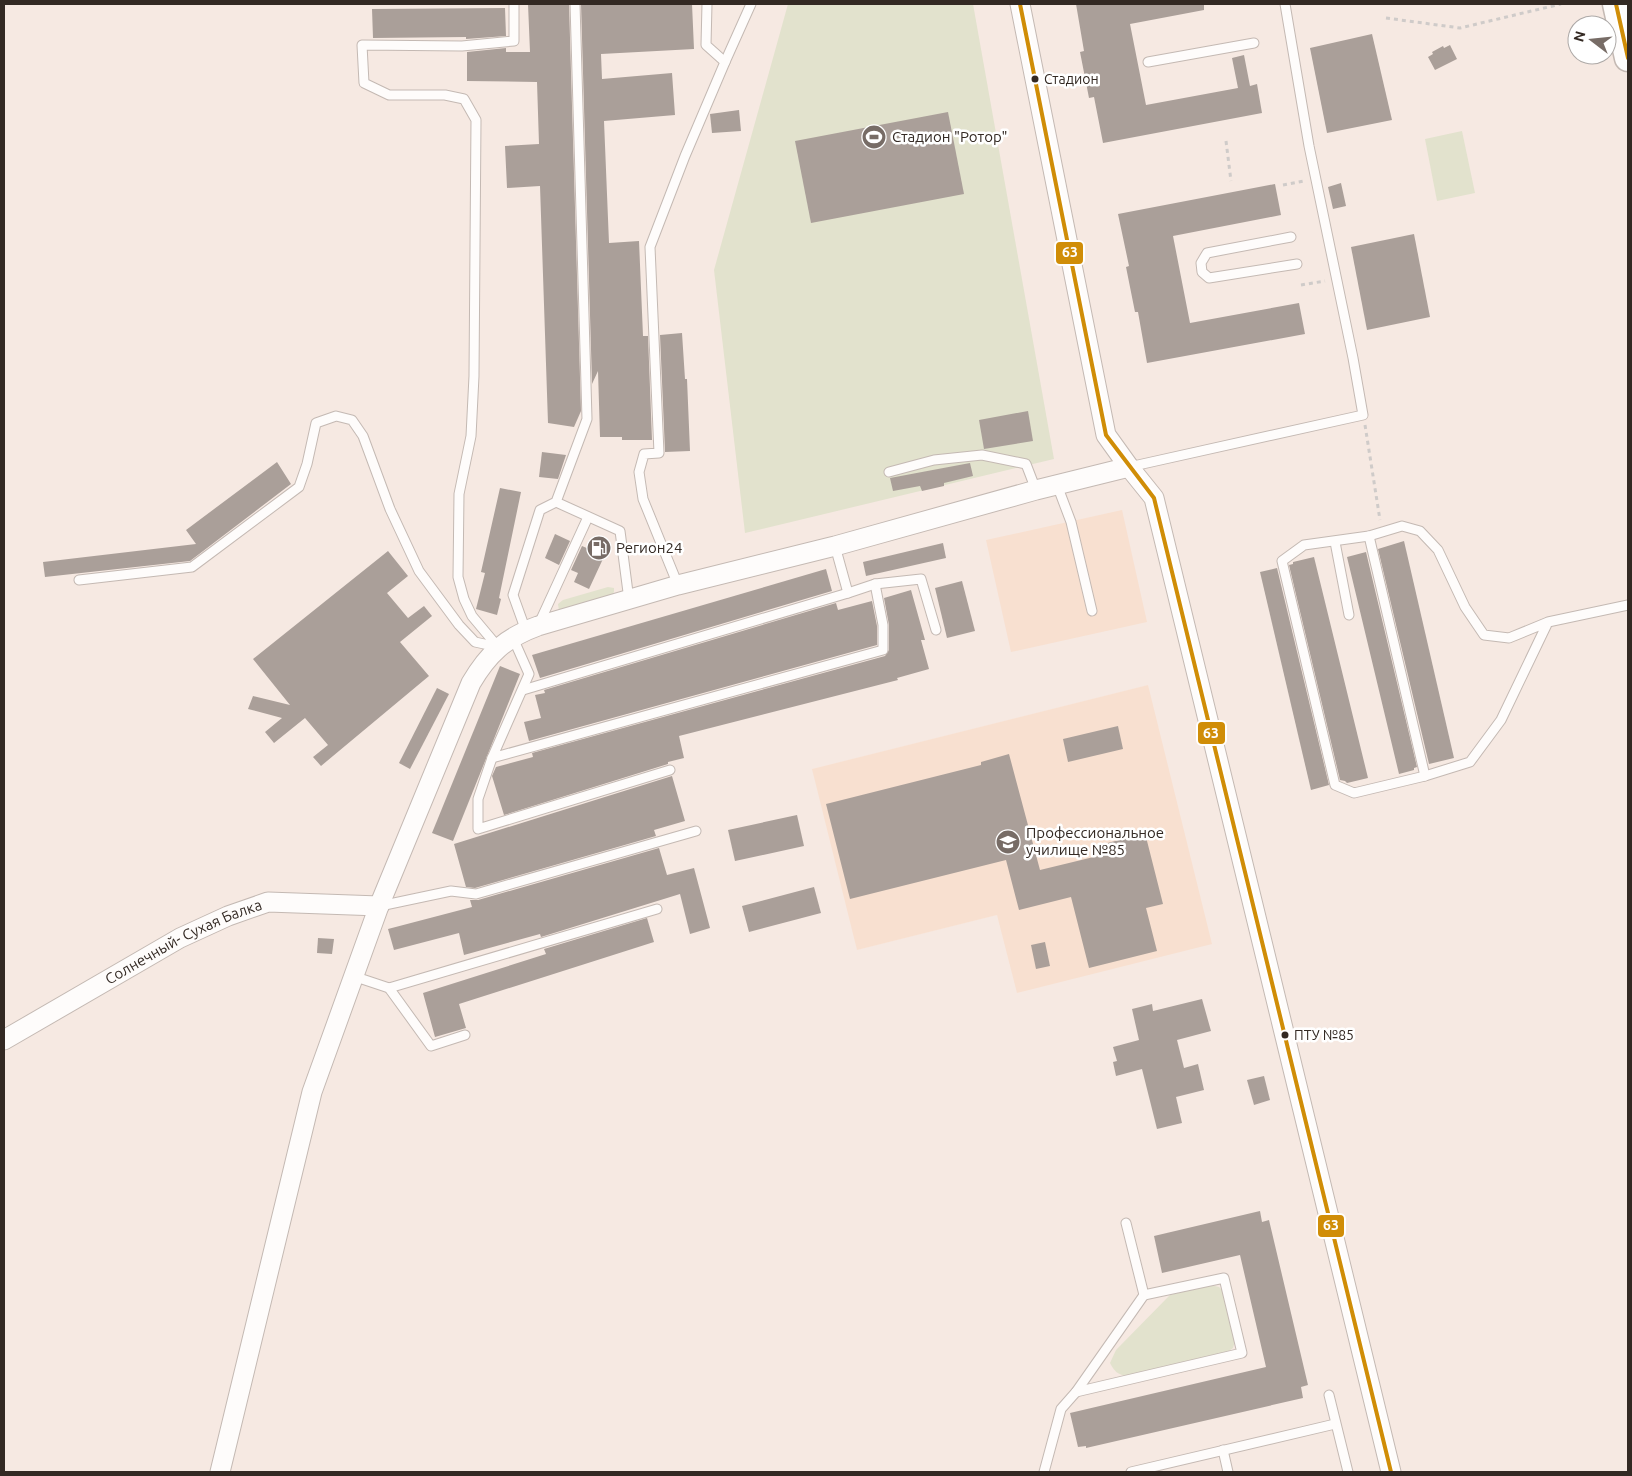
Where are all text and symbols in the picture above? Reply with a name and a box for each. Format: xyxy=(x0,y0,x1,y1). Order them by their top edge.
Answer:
north arrow xyxy=(1567,15,1617,65)
text: N xyxy=(1570,29,1589,44)
place label: Стадион xyxy=(1044,71,1099,87)
marker: Стадион xyxy=(1030,74,1040,84)
sports icon: Стадион "Ротор" xyxy=(861,124,887,150)
place label: Стадион "Ротор" xyxy=(892,128,1007,145)
line badge: 63 xyxy=(1055,241,1084,265)
text: 63 xyxy=(1062,244,1078,260)
fuel station icon: Регион24 xyxy=(586,535,612,561)
place label: Регион24 xyxy=(616,539,682,556)
line badge: 63 xyxy=(1197,721,1226,745)
text: 63 xyxy=(1203,725,1219,741)
place label: Профессиональное училище №85 xyxy=(1026,824,1164,858)
school or university icon: Профессиональное училище №85 xyxy=(995,829,1021,855)
street label: Солнечный- Сухая Балка xyxy=(102,896,264,987)
place label: ПТУ №85 xyxy=(1294,1027,1354,1043)
marker: ПТУ №85 xyxy=(1280,1030,1290,1040)
line badge: 63 xyxy=(1317,1214,1345,1238)
text: 63 xyxy=(1323,1217,1339,1233)

